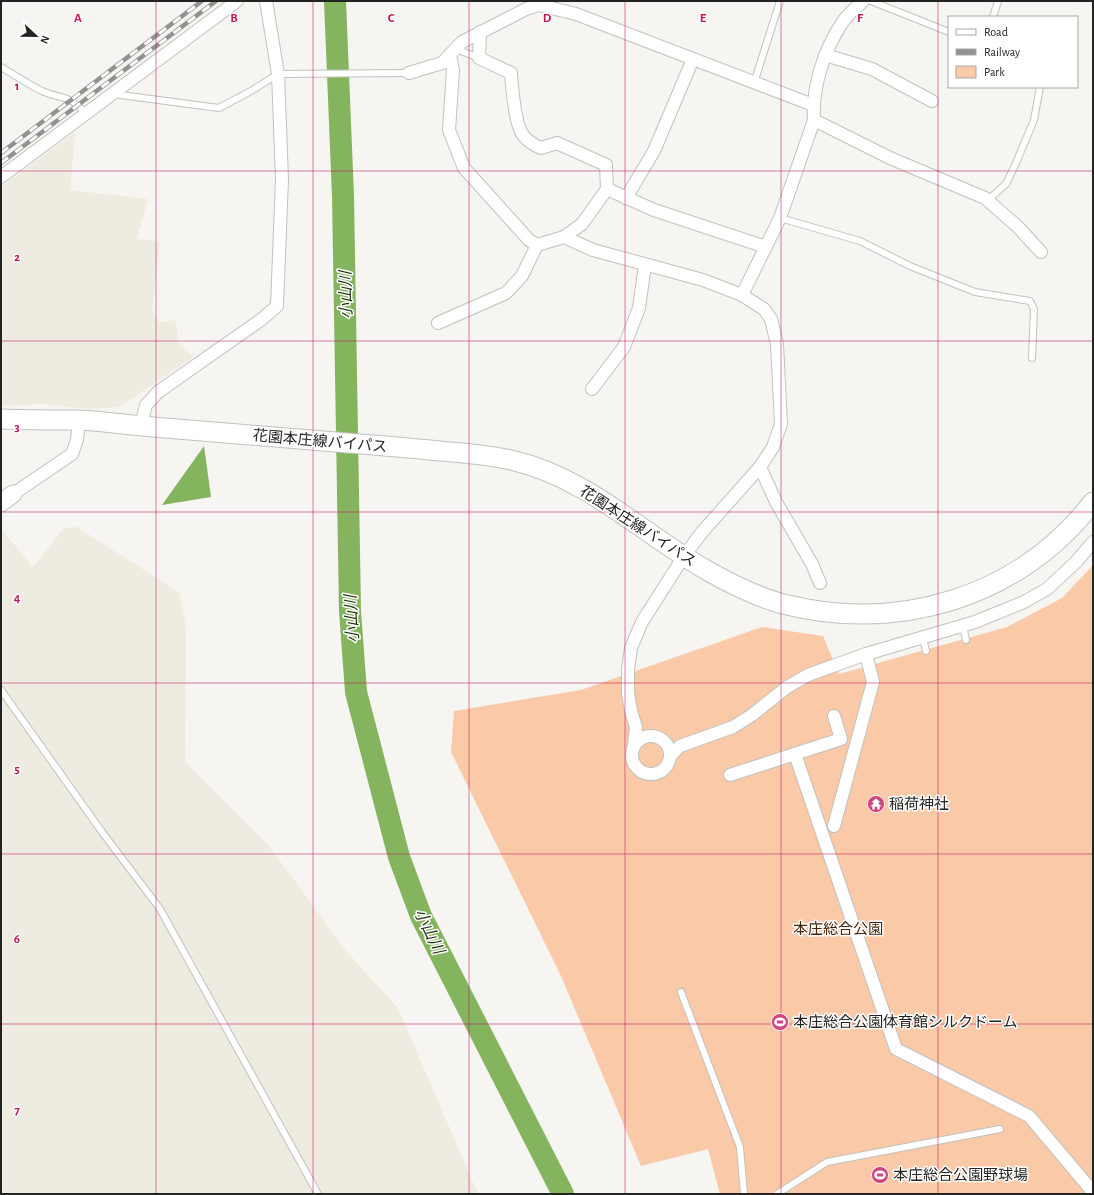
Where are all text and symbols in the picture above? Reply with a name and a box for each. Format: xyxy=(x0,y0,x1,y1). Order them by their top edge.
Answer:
text: A xyxy=(74,12,82,25)
text: B xyxy=(230,12,238,25)
text: C xyxy=(388,12,395,25)
text: D xyxy=(543,12,552,25)
text: E xyxy=(700,12,707,25)
text: F xyxy=(857,12,864,25)
north arrow xyxy=(16,16,56,56)
legend xyxy=(948,16,1078,88)
text: Road xyxy=(984,26,1008,38)
text: N xyxy=(38,34,51,45)
text: Railway xyxy=(984,46,1020,59)
text: Park xyxy=(984,66,1005,78)
text: 1 xyxy=(15,80,19,93)
text: 2 xyxy=(14,251,20,264)
water label: 小山川 xyxy=(337,269,354,319)
text: 3 xyxy=(14,421,20,434)
street label: 花園本庄線バイパス xyxy=(252,427,388,455)
street label: 花園本庄線バイパス xyxy=(577,483,699,569)
text: 4 xyxy=(14,592,21,605)
water label: 小山川 xyxy=(342,593,361,643)
text: 5 xyxy=(14,763,20,776)
temple icon: 稲荷神社 xyxy=(866,794,886,814)
place label: 稲荷神社 xyxy=(889,796,949,812)
water label: 小山川 xyxy=(411,906,449,958)
park label: 本庄総合公園 xyxy=(793,921,883,937)
text: 6 xyxy=(14,933,20,946)
sports icon: 本庄総合公園体育館シルクドーム xyxy=(770,1012,790,1032)
place label: 本庄総合公園体育館シルクドーム xyxy=(793,1014,1018,1030)
text: 7 xyxy=(14,1104,20,1117)
sports icon: 本庄総合公園野球場 xyxy=(870,1165,890,1185)
place label: 本庄総合公園野球場 xyxy=(893,1167,1028,1183)

